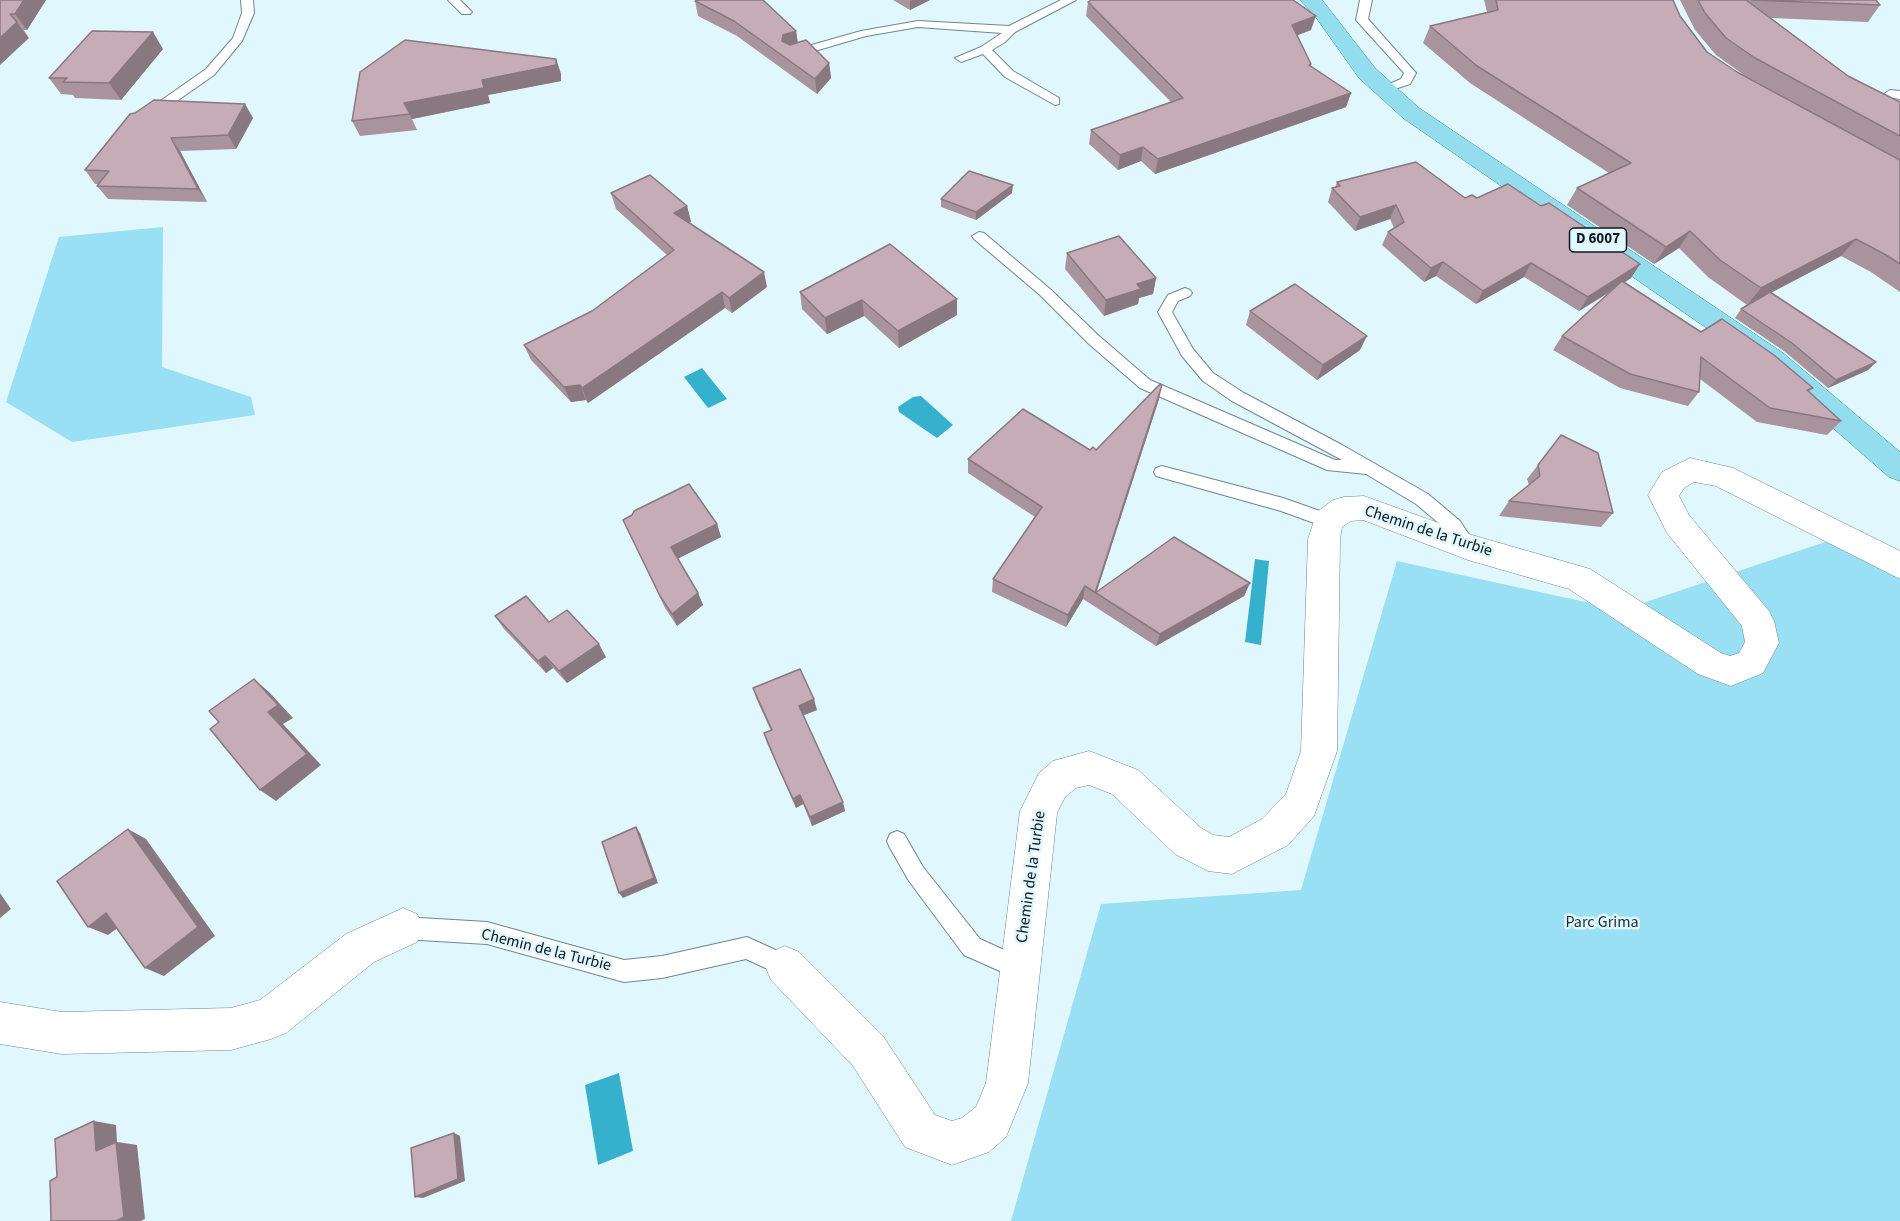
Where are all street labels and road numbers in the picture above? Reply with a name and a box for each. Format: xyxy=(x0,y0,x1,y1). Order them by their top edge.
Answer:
road number: D 6007 xyxy=(1570,228,1626,252)
street label: Chemin de la Turbie xyxy=(1362,502,1494,562)
street label: Chemin de la Turbie xyxy=(1013,810,1051,944)
street label: Chemin de la Turbie xyxy=(479,926,613,976)

